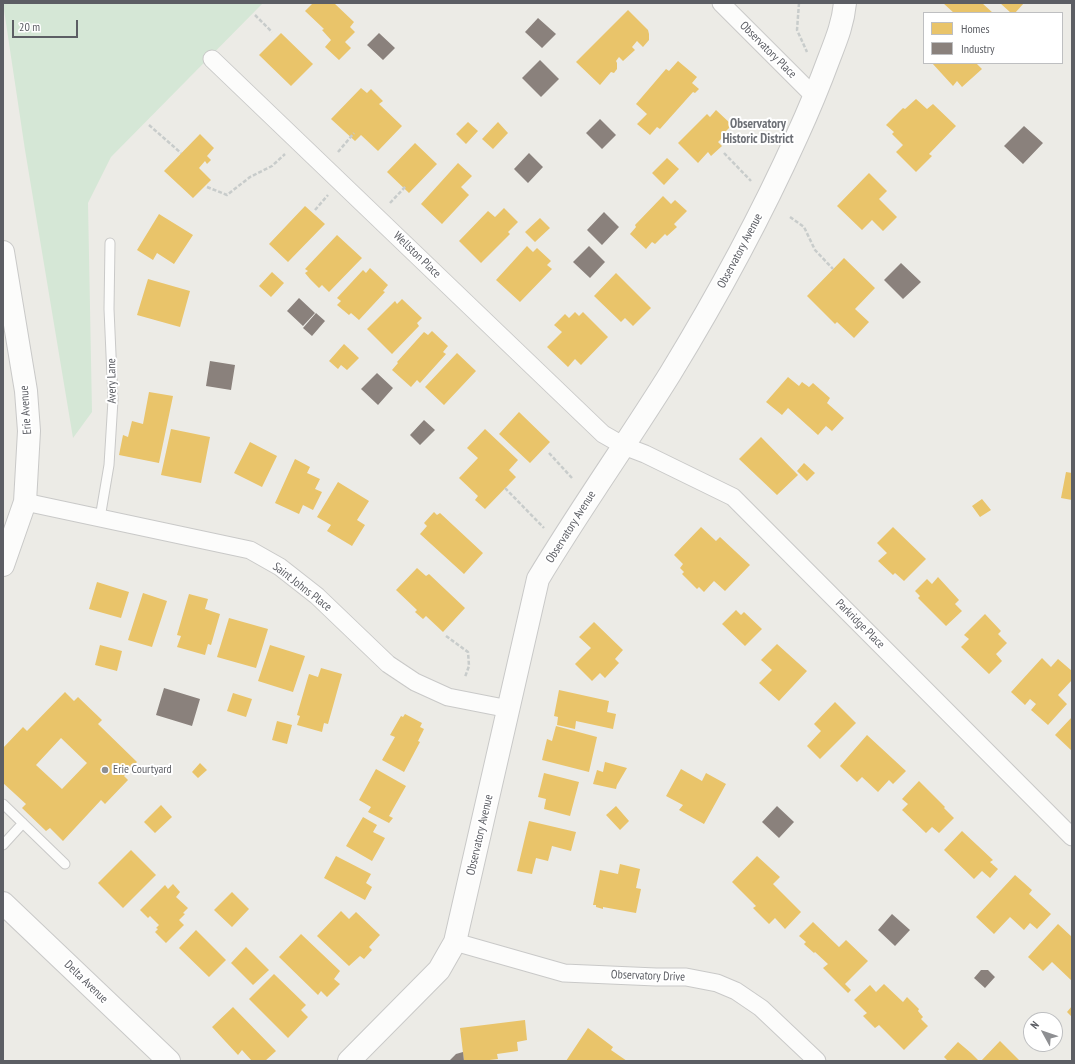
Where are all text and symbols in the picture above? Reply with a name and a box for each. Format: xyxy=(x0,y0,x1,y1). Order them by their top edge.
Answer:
scale bar xyxy=(14,12,80,38)
legend xyxy=(923,12,1063,64)
text: 20 m xyxy=(19,19,40,34)
street label: Observatory Place xyxy=(737,19,799,81)
text: Homes xyxy=(961,21,989,36)
text: Industry xyxy=(961,41,995,56)
district label: Observatory Historic District xyxy=(722,116,794,147)
street label: Observatory Avenue xyxy=(714,211,766,291)
street label: Wellston Place xyxy=(390,229,444,281)
street label: Avery Lane xyxy=(104,358,120,404)
street label: Erie Avenue xyxy=(17,385,35,435)
street label: Observatory Avenue xyxy=(543,488,599,566)
street label: Saint Johns Place xyxy=(270,559,334,615)
street label: Parkridge Place xyxy=(832,596,888,652)
place label: Erie Courtyard xyxy=(113,763,172,777)
marker: Erie Courtyard xyxy=(100,765,110,775)
street label: Observatory Avenue xyxy=(464,793,496,877)
street label: Delta Avenue xyxy=(61,958,111,1006)
street label: Observatory Drive xyxy=(611,968,685,984)
north arrow xyxy=(1023,1012,1063,1052)
text: N xyxy=(1027,1018,1042,1032)

